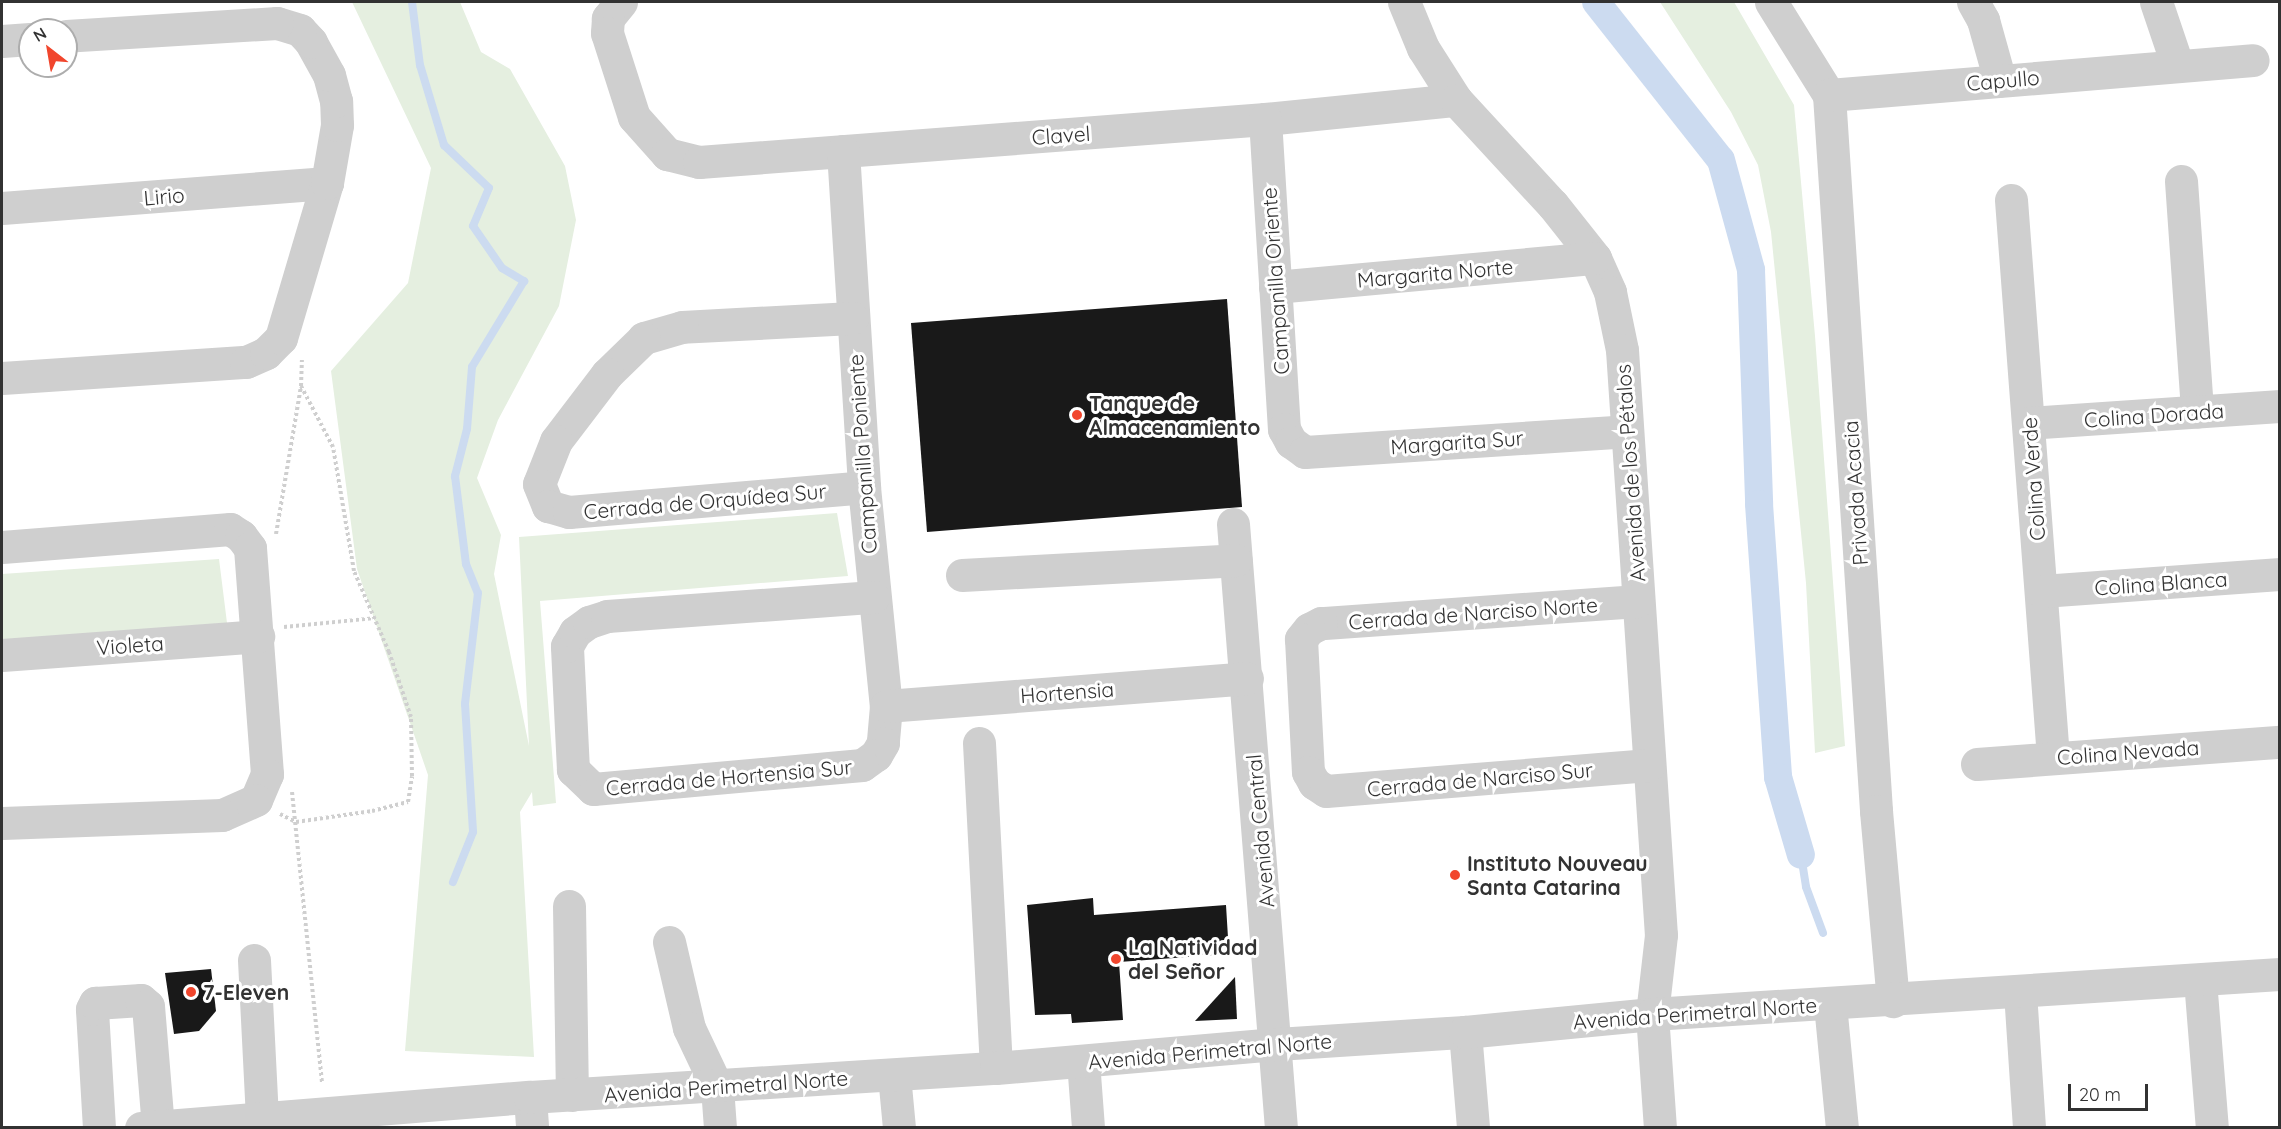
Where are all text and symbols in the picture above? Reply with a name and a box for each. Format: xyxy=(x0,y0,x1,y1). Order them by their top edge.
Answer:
north arrow xyxy=(18,18,78,78)
text: N xyxy=(30,23,50,46)
street label: Capullo xyxy=(1965,64,2041,96)
street label: Clavel xyxy=(1031,120,1091,150)
street label: Lirio xyxy=(143,182,185,210)
street label: Campanilla Oriente xyxy=(1256,187,1294,375)
street label: Margarita Norte xyxy=(1356,254,1514,292)
street label: Campanilla Poniente xyxy=(842,353,882,555)
street label: Avenida de los Pétalos xyxy=(1610,363,1650,583)
place label: Tanque de Almacenamiento xyxy=(1089,390,1260,440)
street label: Colina Dorada xyxy=(2083,398,2225,432)
marker: Tanque de Almacenamiento xyxy=(1070,408,1084,422)
street label: Colina Verde xyxy=(2016,416,2050,542)
street label: Privada Acacia xyxy=(1837,420,1873,566)
street label: Margarita Sur xyxy=(1389,425,1525,459)
street label: Cerrada de Orquídea Sur xyxy=(583,478,827,524)
street label: Colina Blanca xyxy=(2094,566,2228,600)
street label: Cerrada de Narciso Norte xyxy=(1347,592,1599,634)
street label: Violeta xyxy=(95,630,165,660)
street label: Hortensia xyxy=(1019,676,1115,708)
street label: Colina Nevada xyxy=(2056,734,2200,770)
street label: Avenida Central xyxy=(1241,753,1279,909)
street label: Cerrada de Hortensia Sur xyxy=(605,754,853,800)
street label: Cerrada de Narciso Sur xyxy=(1366,757,1594,801)
place label: Instituto Nouveau Santa Catarina xyxy=(1467,850,1648,900)
marker: Instituto Nouveau Santa Catarina xyxy=(1448,868,1462,882)
place label: La Natividad del Señor xyxy=(1128,934,1257,984)
marker: La Natividad del Señor xyxy=(1109,952,1123,966)
place label: 7-Eleven xyxy=(203,979,289,1005)
marker: 7-Eleven xyxy=(184,985,198,999)
street label: Avenida Perimetral Norte xyxy=(1572,992,1818,1034)
street label: Avenida Perimetral Norte xyxy=(1087,1028,1333,1074)
street label: Avenida Perimetral Norte xyxy=(603,1065,849,1107)
scale bar xyxy=(2071,1072,2150,1110)
text: 20 m xyxy=(2079,1083,2121,1106)

